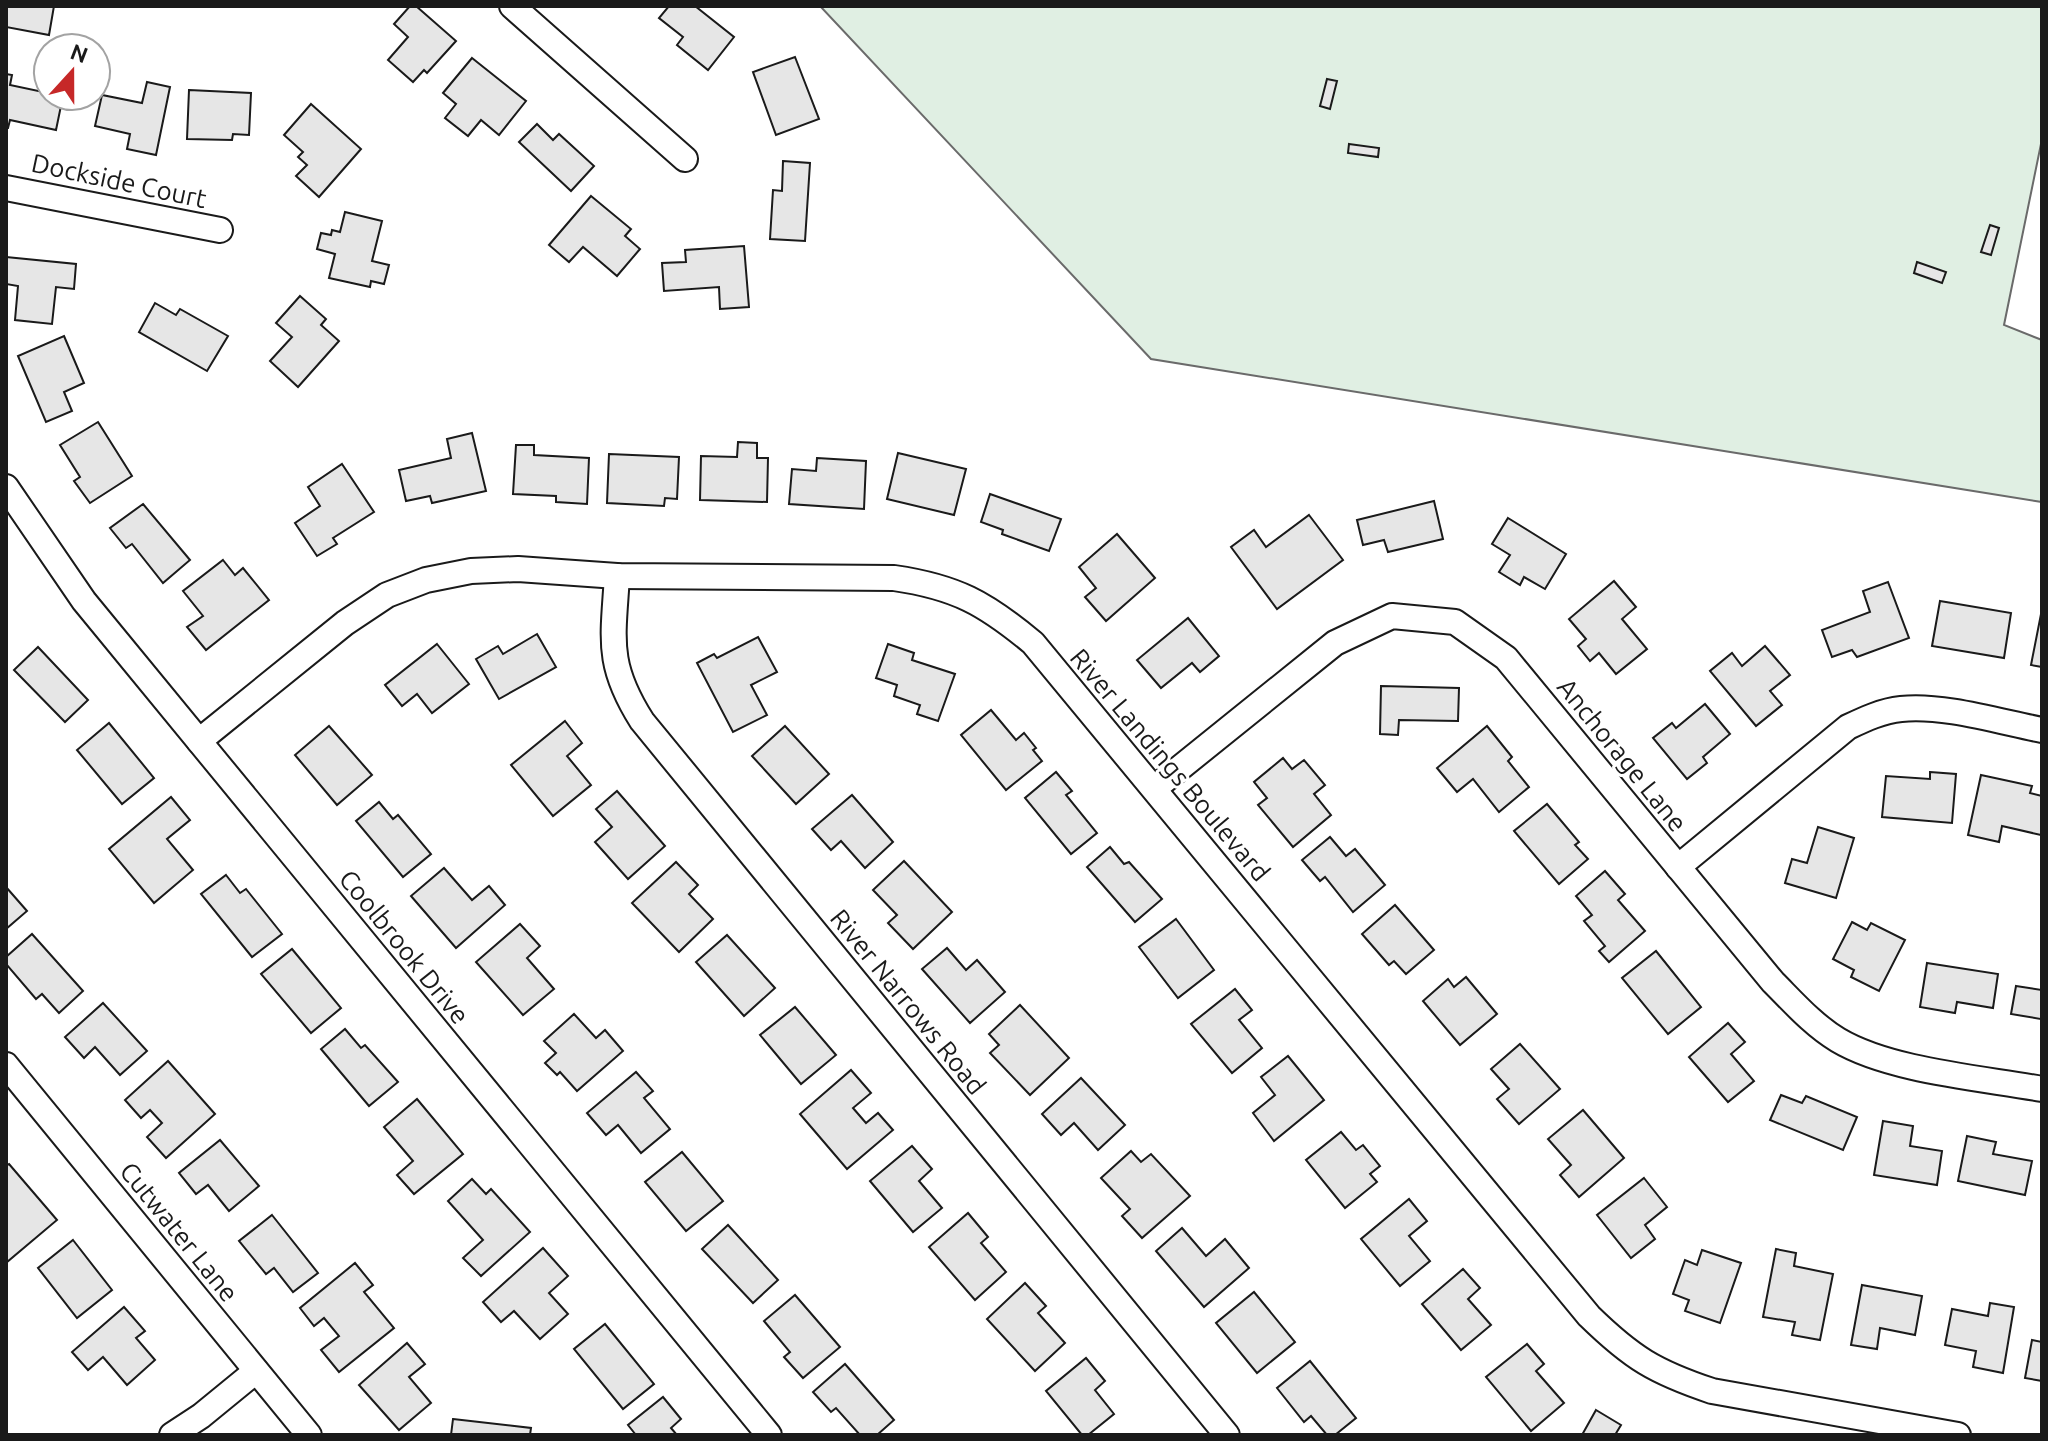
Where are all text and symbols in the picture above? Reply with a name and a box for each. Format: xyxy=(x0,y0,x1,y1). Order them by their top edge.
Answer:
north arrow xyxy=(32,32,112,112)
text: N xyxy=(67,38,91,67)
street label: Dockside Court xyxy=(29,148,209,213)
street label: River Landings Boulevard xyxy=(1065,643,1276,887)
street label: Anchorage Lane xyxy=(1552,672,1693,837)
street label: Coolbrook Drive xyxy=(334,864,475,1029)
street label: River Narrows Road xyxy=(825,903,992,1100)
street label: Cutwater Lane xyxy=(114,1156,244,1307)

